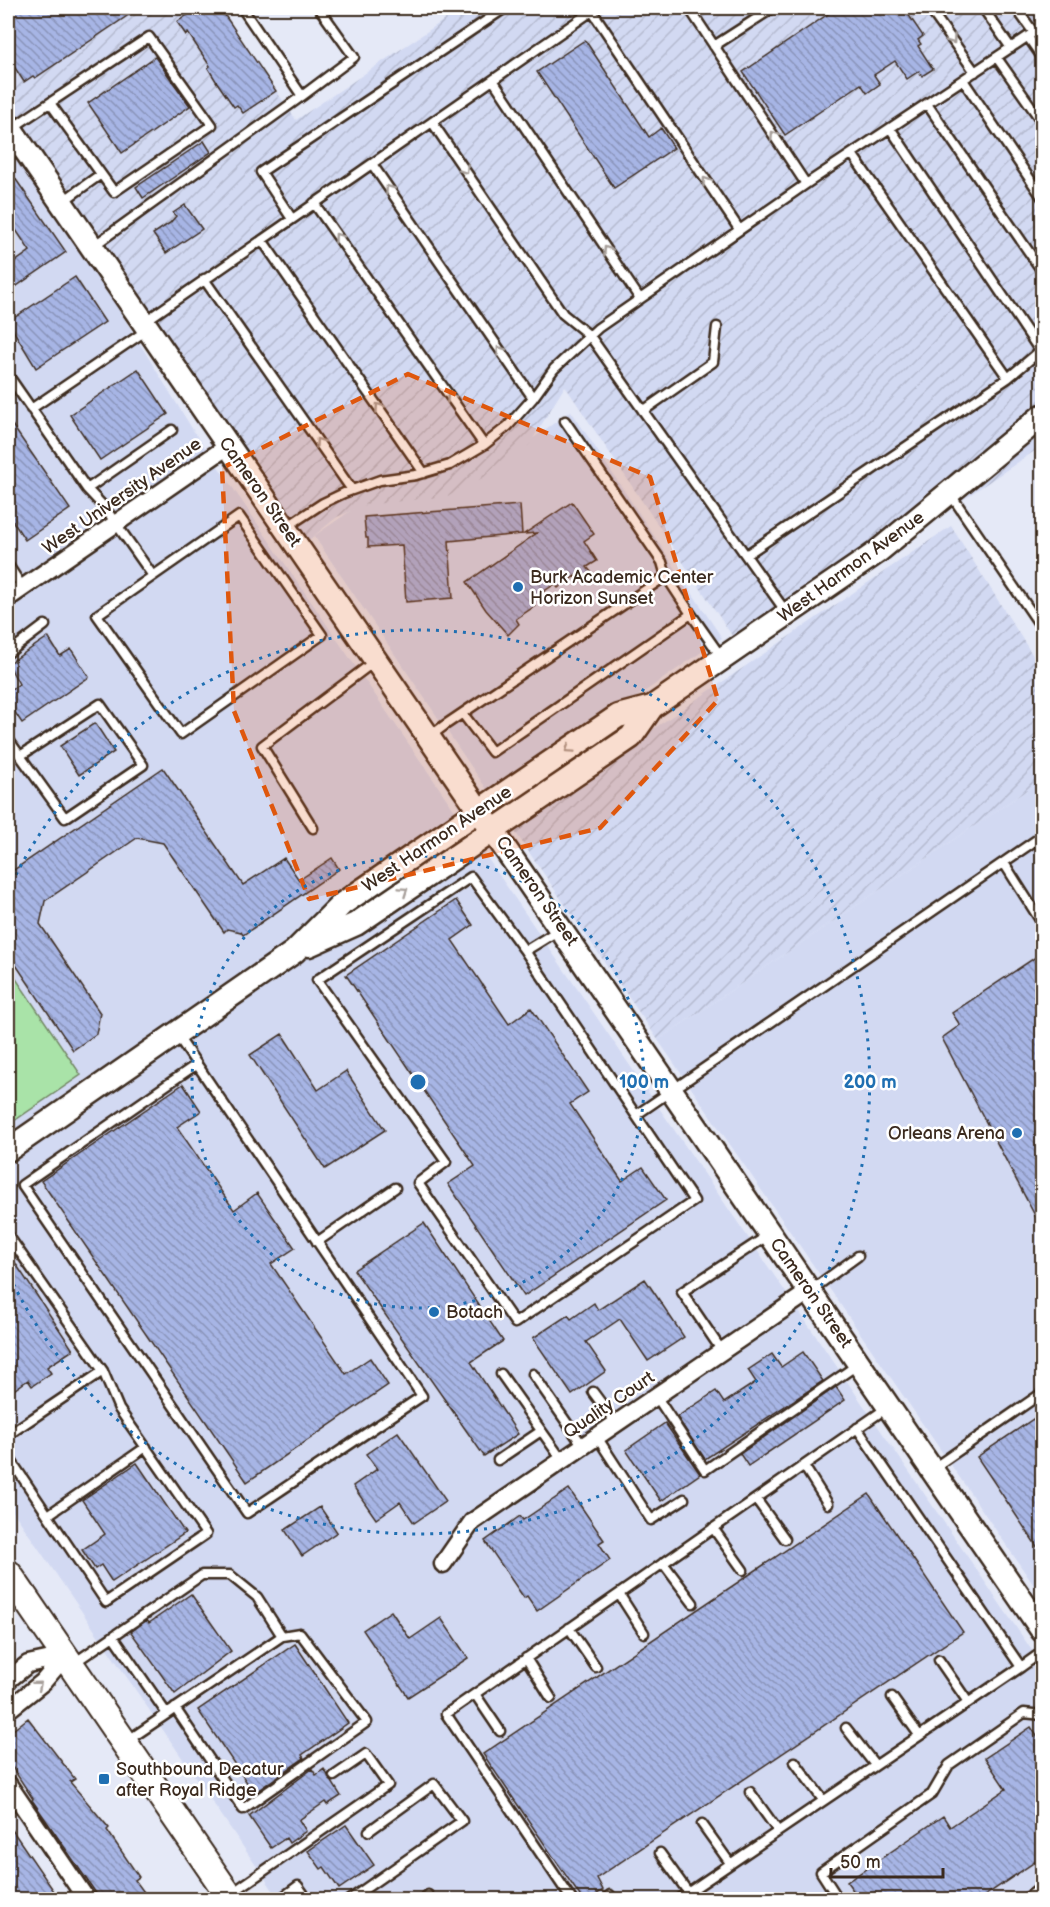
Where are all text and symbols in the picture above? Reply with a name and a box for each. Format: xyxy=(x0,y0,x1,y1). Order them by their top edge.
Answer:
one-way arrow xyxy=(945,33,956,44)
one-way arrow xyxy=(769,131,781,141)
one-way arrow xyxy=(458,163,469,174)
one-way arrow xyxy=(702,177,713,188)
one-way arrow xyxy=(385,185,396,196)
one-way arrow xyxy=(334,233,345,244)
one-way arrow xyxy=(603,246,614,257)
one-way arrow xyxy=(496,346,507,357)
one-way arrow xyxy=(446,393,457,404)
one-way arrow xyxy=(375,403,386,414)
street label: West University Avenue xyxy=(39,433,206,559)
street label: Cameron Street xyxy=(214,433,306,551)
one-way arrow xyxy=(315,437,326,448)
street label: West Harmon Avenue xyxy=(774,507,929,627)
place label: Burk Academic Center Horizon Sunset xyxy=(530,567,714,609)
marker: Burk Academic Center Horizon Sunset xyxy=(511,580,525,594)
one-way arrow xyxy=(565,742,576,753)
street label: West Harmon Avenue xyxy=(358,781,516,897)
street label: Cameron Street xyxy=(491,832,583,950)
one-way arrow xyxy=(397,887,408,898)
centre of rings xyxy=(408,1072,428,1092)
text: 100 m xyxy=(619,1072,669,1093)
text: 200 m xyxy=(843,1072,897,1093)
place label: Orleans Arena xyxy=(888,1123,1005,1144)
marker: Orleans Arena xyxy=(1010,1126,1024,1140)
street label: Cameron Street xyxy=(765,1234,857,1352)
place label: Botach xyxy=(446,1302,503,1323)
marker: Botach xyxy=(427,1305,441,1319)
street label: Quality Court xyxy=(560,1367,659,1443)
one-way arrow xyxy=(31,1681,42,1692)
place label: Southbound Decatur after Royal Ridge xyxy=(116,1759,284,1801)
marker: Southbound Decatur after Royal Ridge xyxy=(97,1772,111,1786)
scale bar xyxy=(831,1841,944,1879)
text: 50 m xyxy=(840,1852,881,1873)

